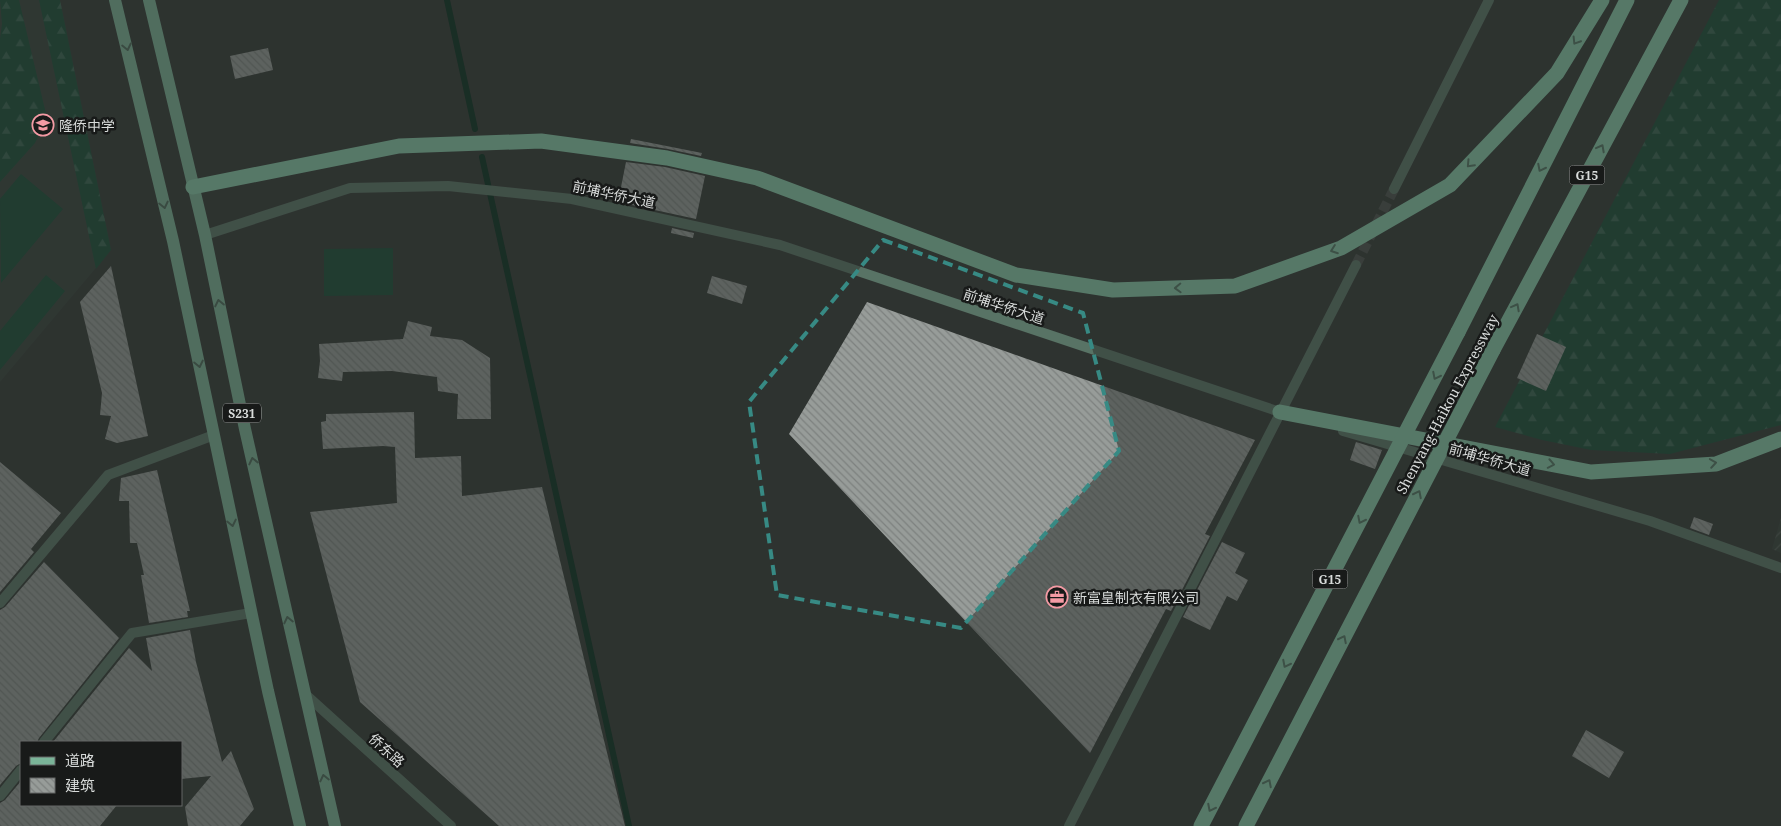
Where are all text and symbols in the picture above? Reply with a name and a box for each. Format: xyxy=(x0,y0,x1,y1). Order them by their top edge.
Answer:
one-way arrow xyxy=(1573,36,1583,45)
one-way arrow xyxy=(121,43,132,52)
school or university icon: 隆侨中学 xyxy=(31,113,55,137)
place label: 隆侨中学 xyxy=(59,116,115,135)
one-way arrow xyxy=(1595,144,1605,153)
one-way arrow xyxy=(1467,158,1476,167)
one-way arrow xyxy=(1537,163,1547,172)
road number: G15 xyxy=(1570,166,1604,184)
street label: 前埔华侨大道 xyxy=(571,176,657,212)
one-way arrow xyxy=(158,201,169,210)
one-way arrow xyxy=(1331,245,1339,255)
one-way arrow xyxy=(1174,283,1182,293)
street label: 前埔华侨大道 xyxy=(961,284,1047,328)
one-way arrow xyxy=(214,298,225,307)
one-way arrow xyxy=(1510,303,1520,312)
street label: Shenyang-Haikou Expressway xyxy=(1391,311,1503,497)
one-way arrow xyxy=(193,360,204,369)
one-way arrow xyxy=(1432,370,1442,379)
road number: S231 xyxy=(223,403,261,422)
street label: 前埔华侨大道 xyxy=(1447,438,1533,480)
one-way arrow xyxy=(248,457,258,466)
one-way arrow xyxy=(1547,459,1556,469)
one-way arrow xyxy=(1708,459,1717,469)
one-way arrow xyxy=(1412,491,1422,500)
one-way arrow xyxy=(1357,515,1367,524)
one-way arrow xyxy=(227,519,237,528)
road number: G15 xyxy=(1312,570,1348,588)
office icon: 新富皇制衣有限公司 xyxy=(1045,585,1069,609)
place label: 新富皇制衣有限公司 xyxy=(1073,588,1199,607)
one-way arrow xyxy=(284,616,294,624)
one-way arrow xyxy=(1337,635,1347,644)
one-way arrow xyxy=(1282,659,1292,668)
street label: 侨东路 xyxy=(365,729,409,771)
legend xyxy=(20,741,182,806)
text: 道路 xyxy=(65,750,95,770)
one-way arrow xyxy=(319,774,330,783)
text: 建筑 xyxy=(65,775,95,795)
one-way arrow xyxy=(1262,779,1272,788)
one-way arrow xyxy=(1207,803,1217,812)

